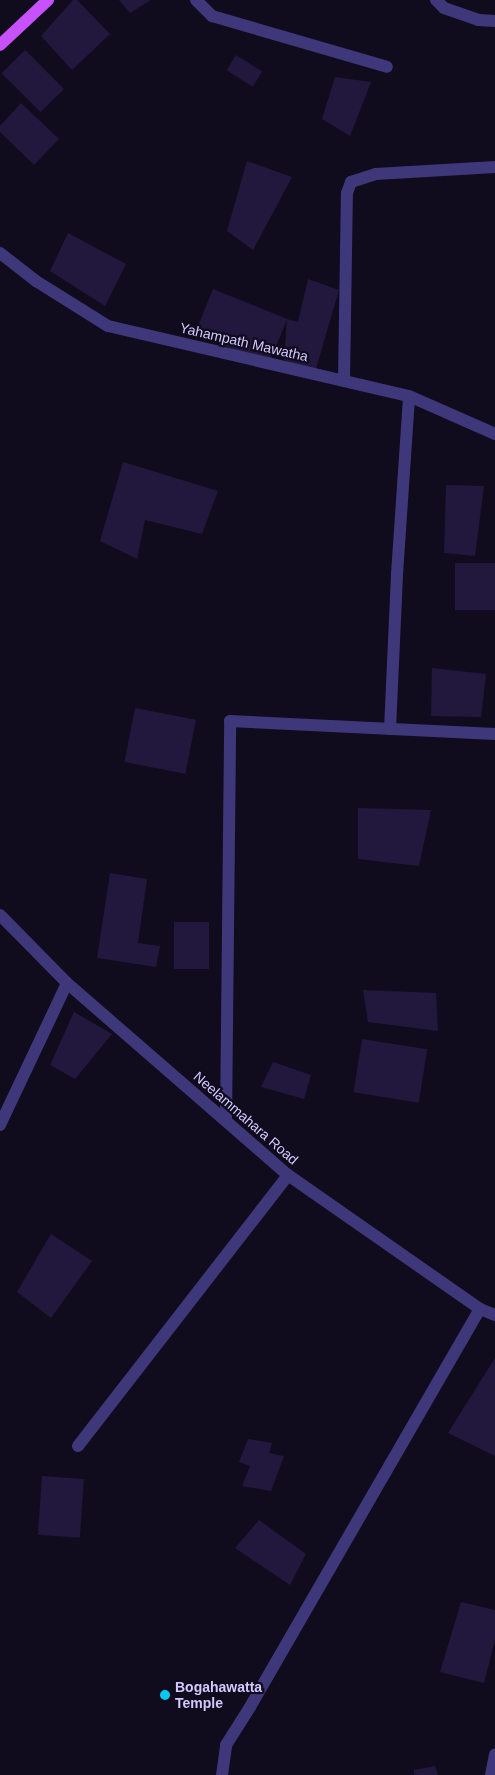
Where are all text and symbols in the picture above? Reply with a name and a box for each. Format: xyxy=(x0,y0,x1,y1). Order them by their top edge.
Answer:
street label: Yahampath Mawatha xyxy=(178,319,310,365)
street label: Neelammahara Road xyxy=(190,1068,302,1168)
place label: Bogahawatta Temple xyxy=(175,1679,262,1711)
marker: Bogahawatta Temple xyxy=(159,1689,171,1701)

